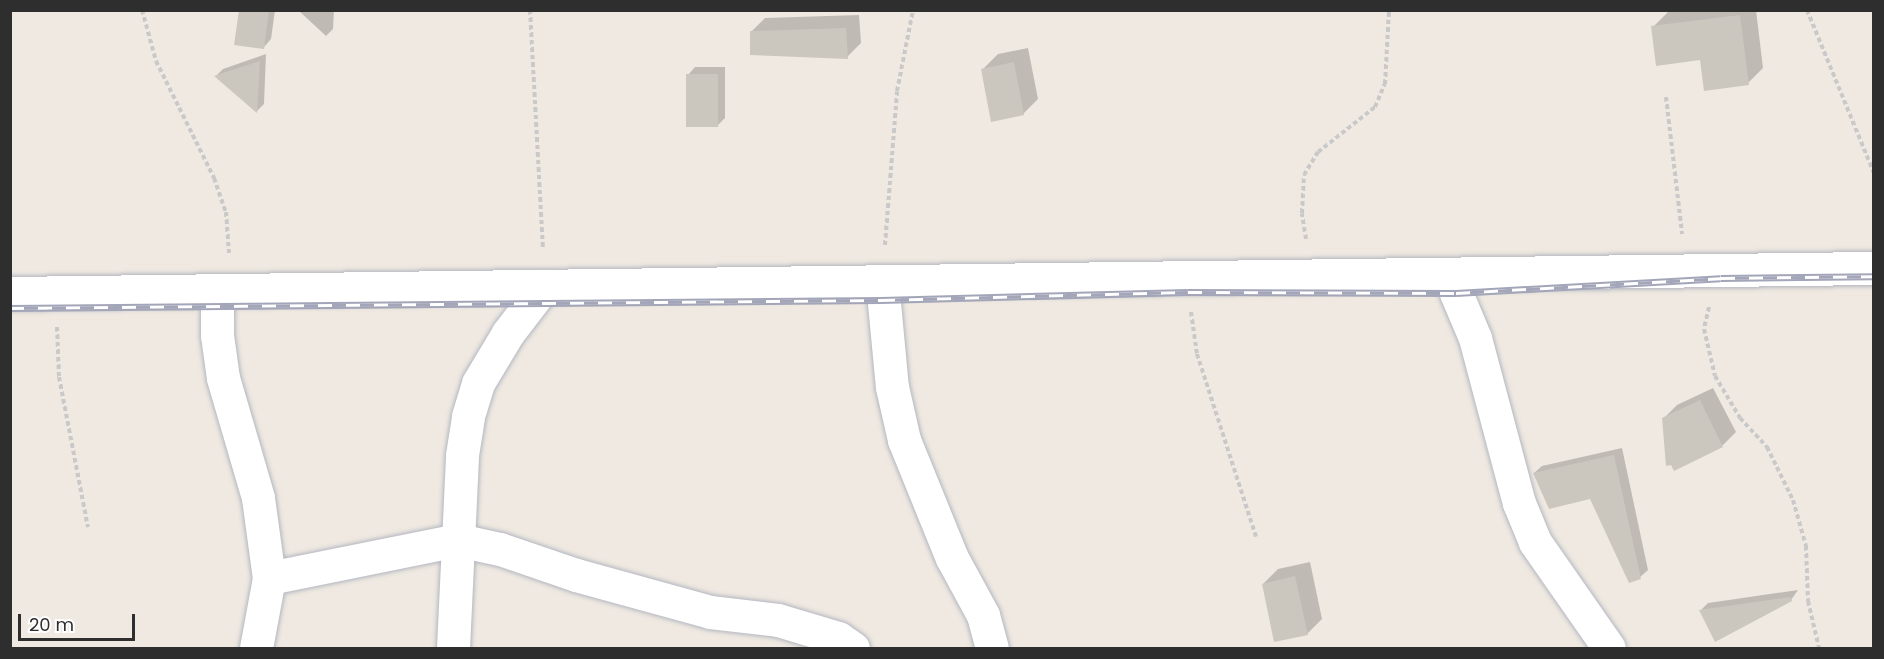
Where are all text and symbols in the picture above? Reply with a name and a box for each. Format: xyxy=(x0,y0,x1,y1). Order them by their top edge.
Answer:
scale bar xyxy=(21,602,138,640)
text: 20 m xyxy=(29,612,74,637)

